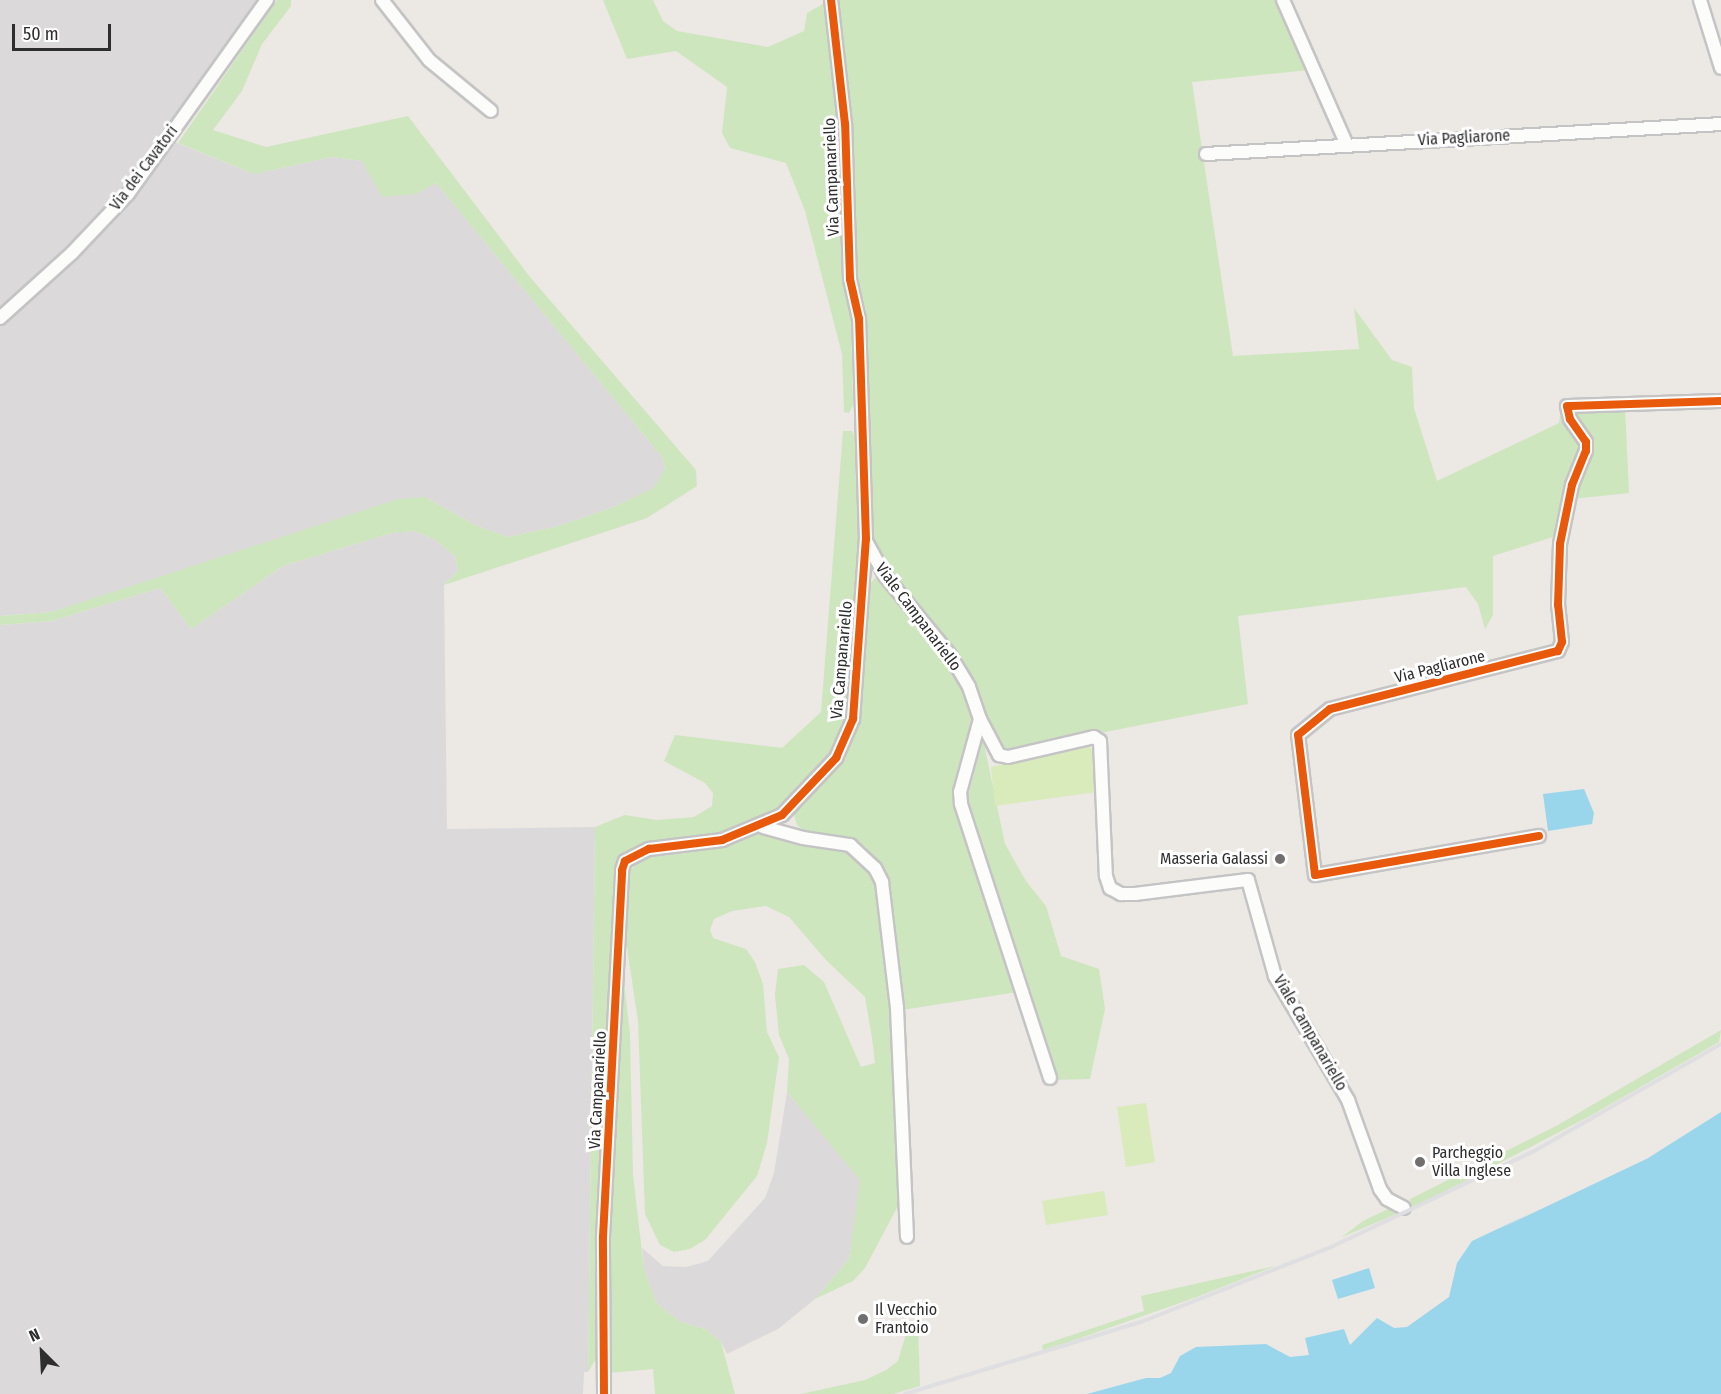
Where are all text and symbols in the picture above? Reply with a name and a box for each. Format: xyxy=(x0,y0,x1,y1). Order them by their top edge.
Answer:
scale bar xyxy=(15,12,114,50)
text: 50 m xyxy=(23,23,59,45)
street label: Via Campanariello xyxy=(820,117,844,237)
street label: Via dei Cavatori xyxy=(106,122,182,214)
street label: Via Pagliarone xyxy=(1417,126,1511,150)
street label: Viale Campanariello xyxy=(871,559,965,675)
street label: Via Campanariello xyxy=(827,600,857,720)
street label: Via Pagliarone xyxy=(1393,646,1487,688)
place label: Masseria Galassi xyxy=(1160,849,1268,869)
marker: Masseria Galassi xyxy=(1273,852,1287,866)
street label: Viale Campanariello xyxy=(1269,972,1351,1094)
street label: Via Campanariello xyxy=(585,1030,611,1150)
place label: Parcheggio Villa Inglese xyxy=(1432,1143,1511,1181)
marker: Parcheggio Villa Inglese xyxy=(1413,1155,1427,1169)
place label: Il Vecchio Frantoio xyxy=(875,1300,937,1338)
marker: Il Vecchio Frantoio xyxy=(856,1312,870,1326)
north arrow xyxy=(12,1322,72,1382)
text: N xyxy=(26,1324,43,1346)

